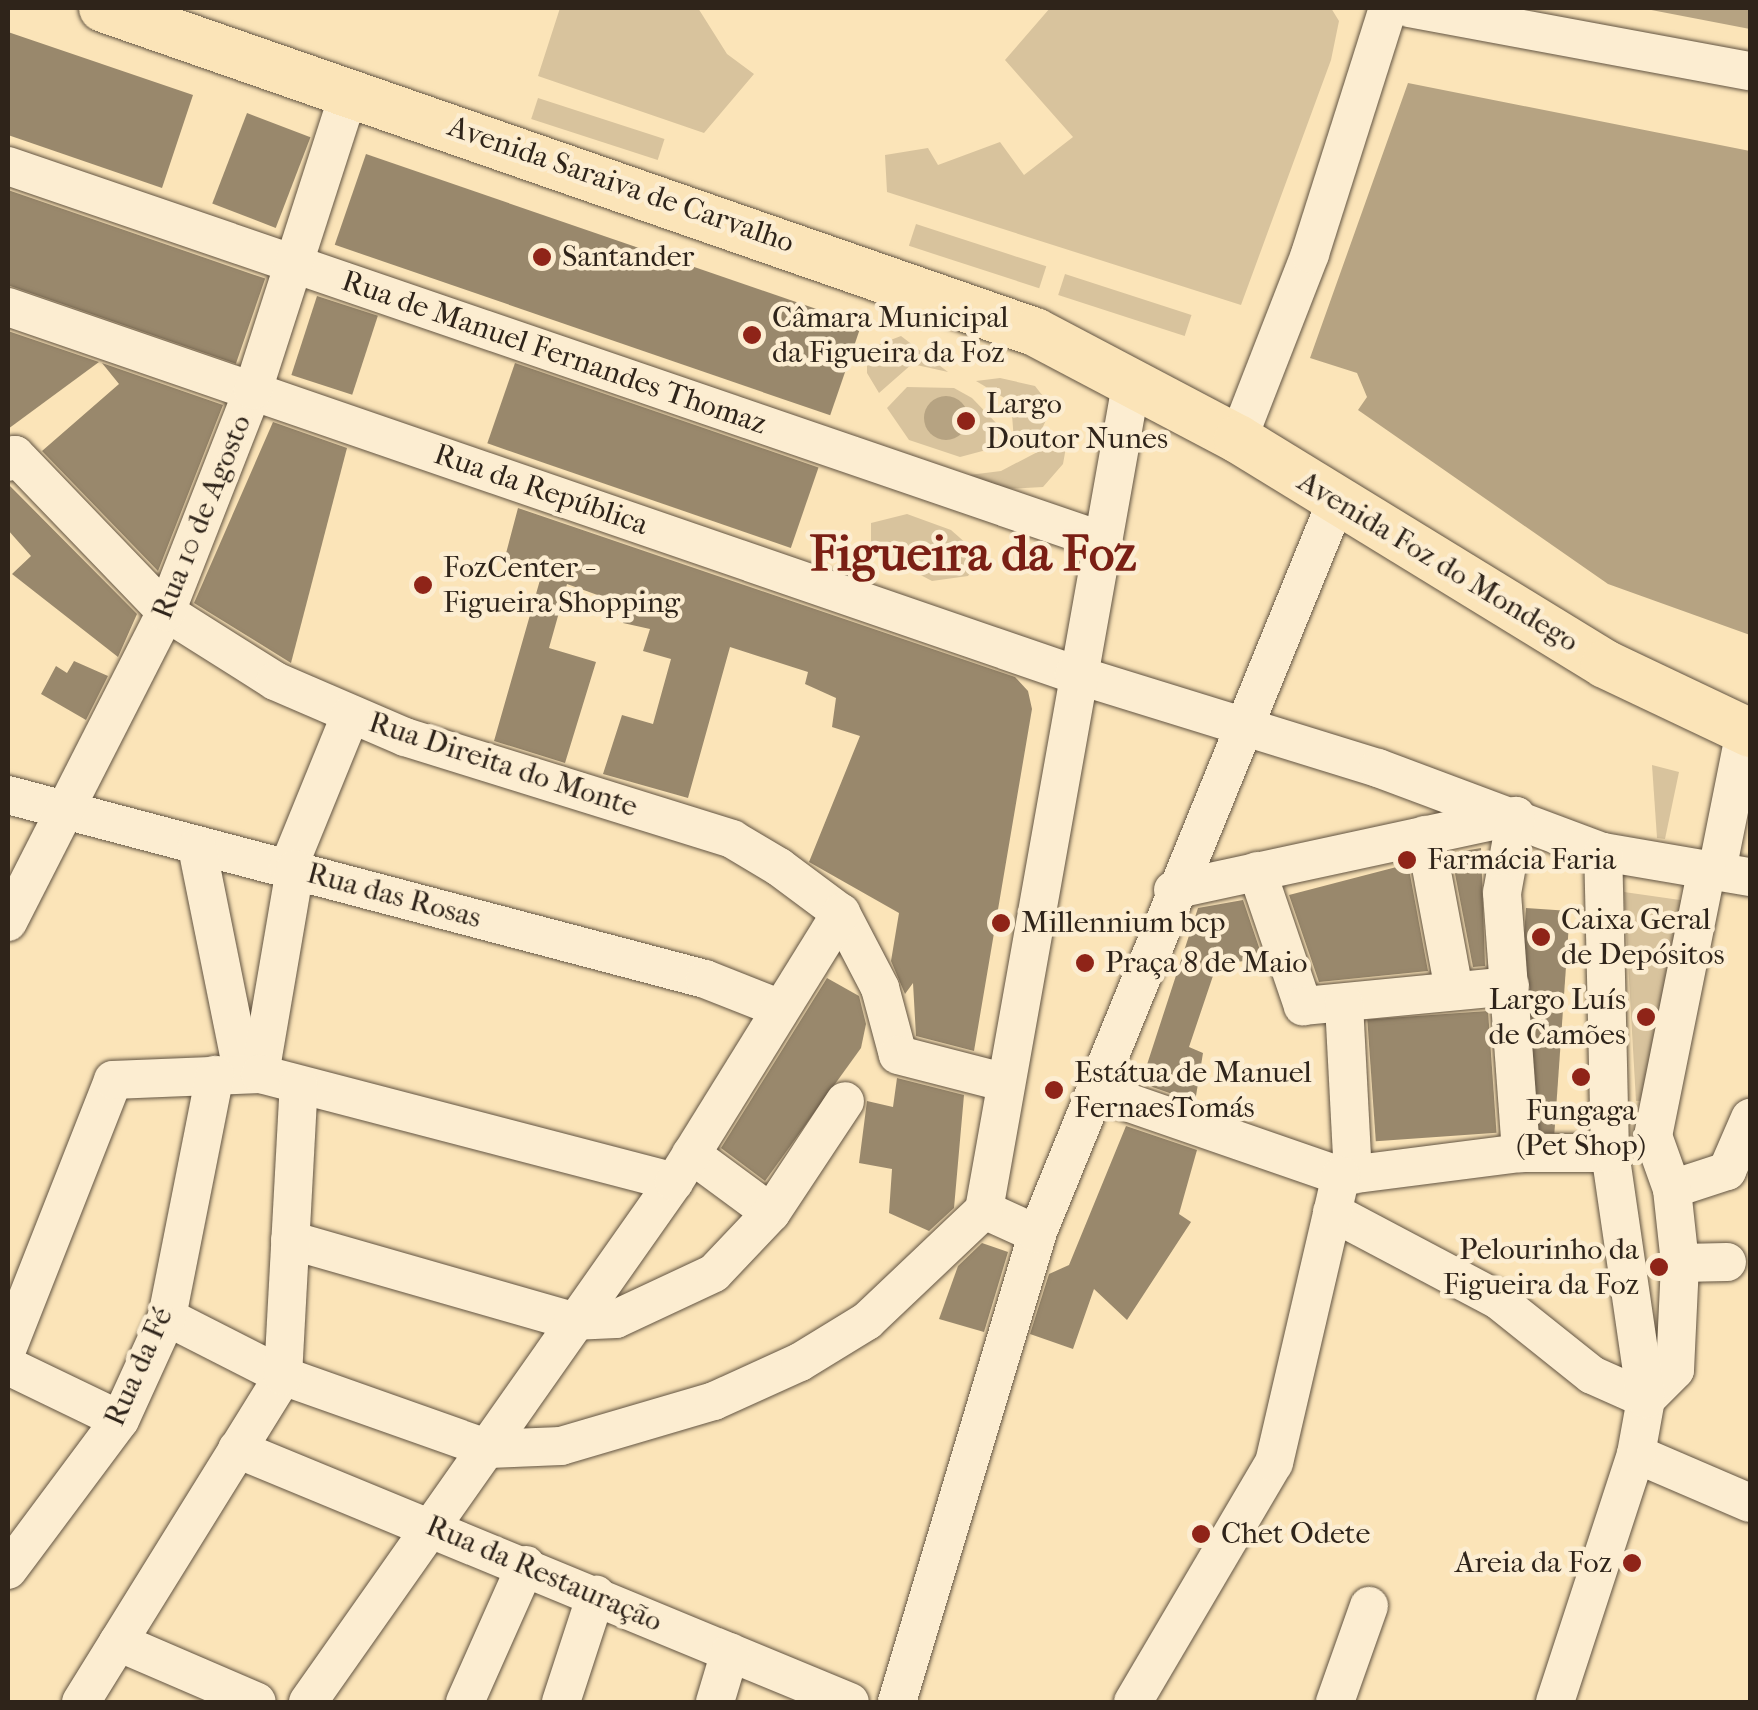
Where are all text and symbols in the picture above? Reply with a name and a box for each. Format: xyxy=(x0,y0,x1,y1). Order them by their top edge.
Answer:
street label: Avenida Saraiva de Carvalho xyxy=(443,109,799,261)
place label: Santander xyxy=(562,239,694,275)
marker: Santander xyxy=(531,246,553,268)
street label: Rua de Manuel Fernandes Thomaz xyxy=(337,263,771,443)
place label: Câmara Municipal da Figueira da Foz xyxy=(772,300,1009,370)
marker: Câmara Municipal da Figueira da Foz xyxy=(741,324,763,346)
place label: Largo Doutor Nunes xyxy=(986,386,1168,456)
street label: Rua 10 de Agosto xyxy=(145,410,259,624)
marker: Largo Doutor Nunes xyxy=(955,410,977,432)
street label: Rua da República xyxy=(429,437,653,543)
street label: Avenida Foz do Mondego xyxy=(1291,464,1585,660)
district label: Figueira da Foz xyxy=(810,524,1136,584)
place label: FozCenter - Figueira Shopping xyxy=(443,550,680,620)
marker: FozCenter - Figueira Shopping xyxy=(412,574,434,596)
street label: Rua Direita do Monte xyxy=(364,705,642,825)
place label: Farmácia Faria xyxy=(1427,842,1616,878)
marker: Farmácia Faria xyxy=(1396,849,1418,871)
street label: Rua das Rosas xyxy=(303,855,485,937)
place label: Caixa Geral de Depósitos xyxy=(1561,902,1725,972)
place label: Millennium bcp xyxy=(1021,905,1226,941)
marker: Millennium bcp xyxy=(990,912,1012,934)
marker: Caixa Geral de Depósitos xyxy=(1530,926,1552,948)
place label: Praça 8 de Maio xyxy=(1105,945,1308,981)
marker: Praça 8 de Maio xyxy=(1074,952,1096,974)
place label: Largo Luís de Camões xyxy=(1488,982,1626,1052)
marker: Largo Luís de Camões xyxy=(1635,1006,1657,1028)
place label: Estátua de Manuel FernaesTomás xyxy=(1074,1055,1312,1126)
marker: Fungaga (Pet Shop) xyxy=(1570,1066,1592,1088)
marker: Estátua de Manuel FernaesTomás xyxy=(1043,1079,1065,1101)
place label: Fungaga (Pet Shop) xyxy=(1516,1093,1646,1164)
place label: Pelourinho da Figueira da Foz xyxy=(1443,1232,1639,1302)
marker: Pelourinho da Figueira da Foz xyxy=(1648,1256,1670,1278)
street label: Rua da Fé xyxy=(97,1302,181,1432)
street label: Rua da Restauração xyxy=(421,1508,667,1640)
place label: Chet Odete xyxy=(1221,1516,1370,1552)
marker: Chet Odete xyxy=(1190,1523,1212,1545)
place label: Areia da Foz xyxy=(1455,1545,1612,1581)
marker: Areia da Foz xyxy=(1621,1552,1643,1574)

